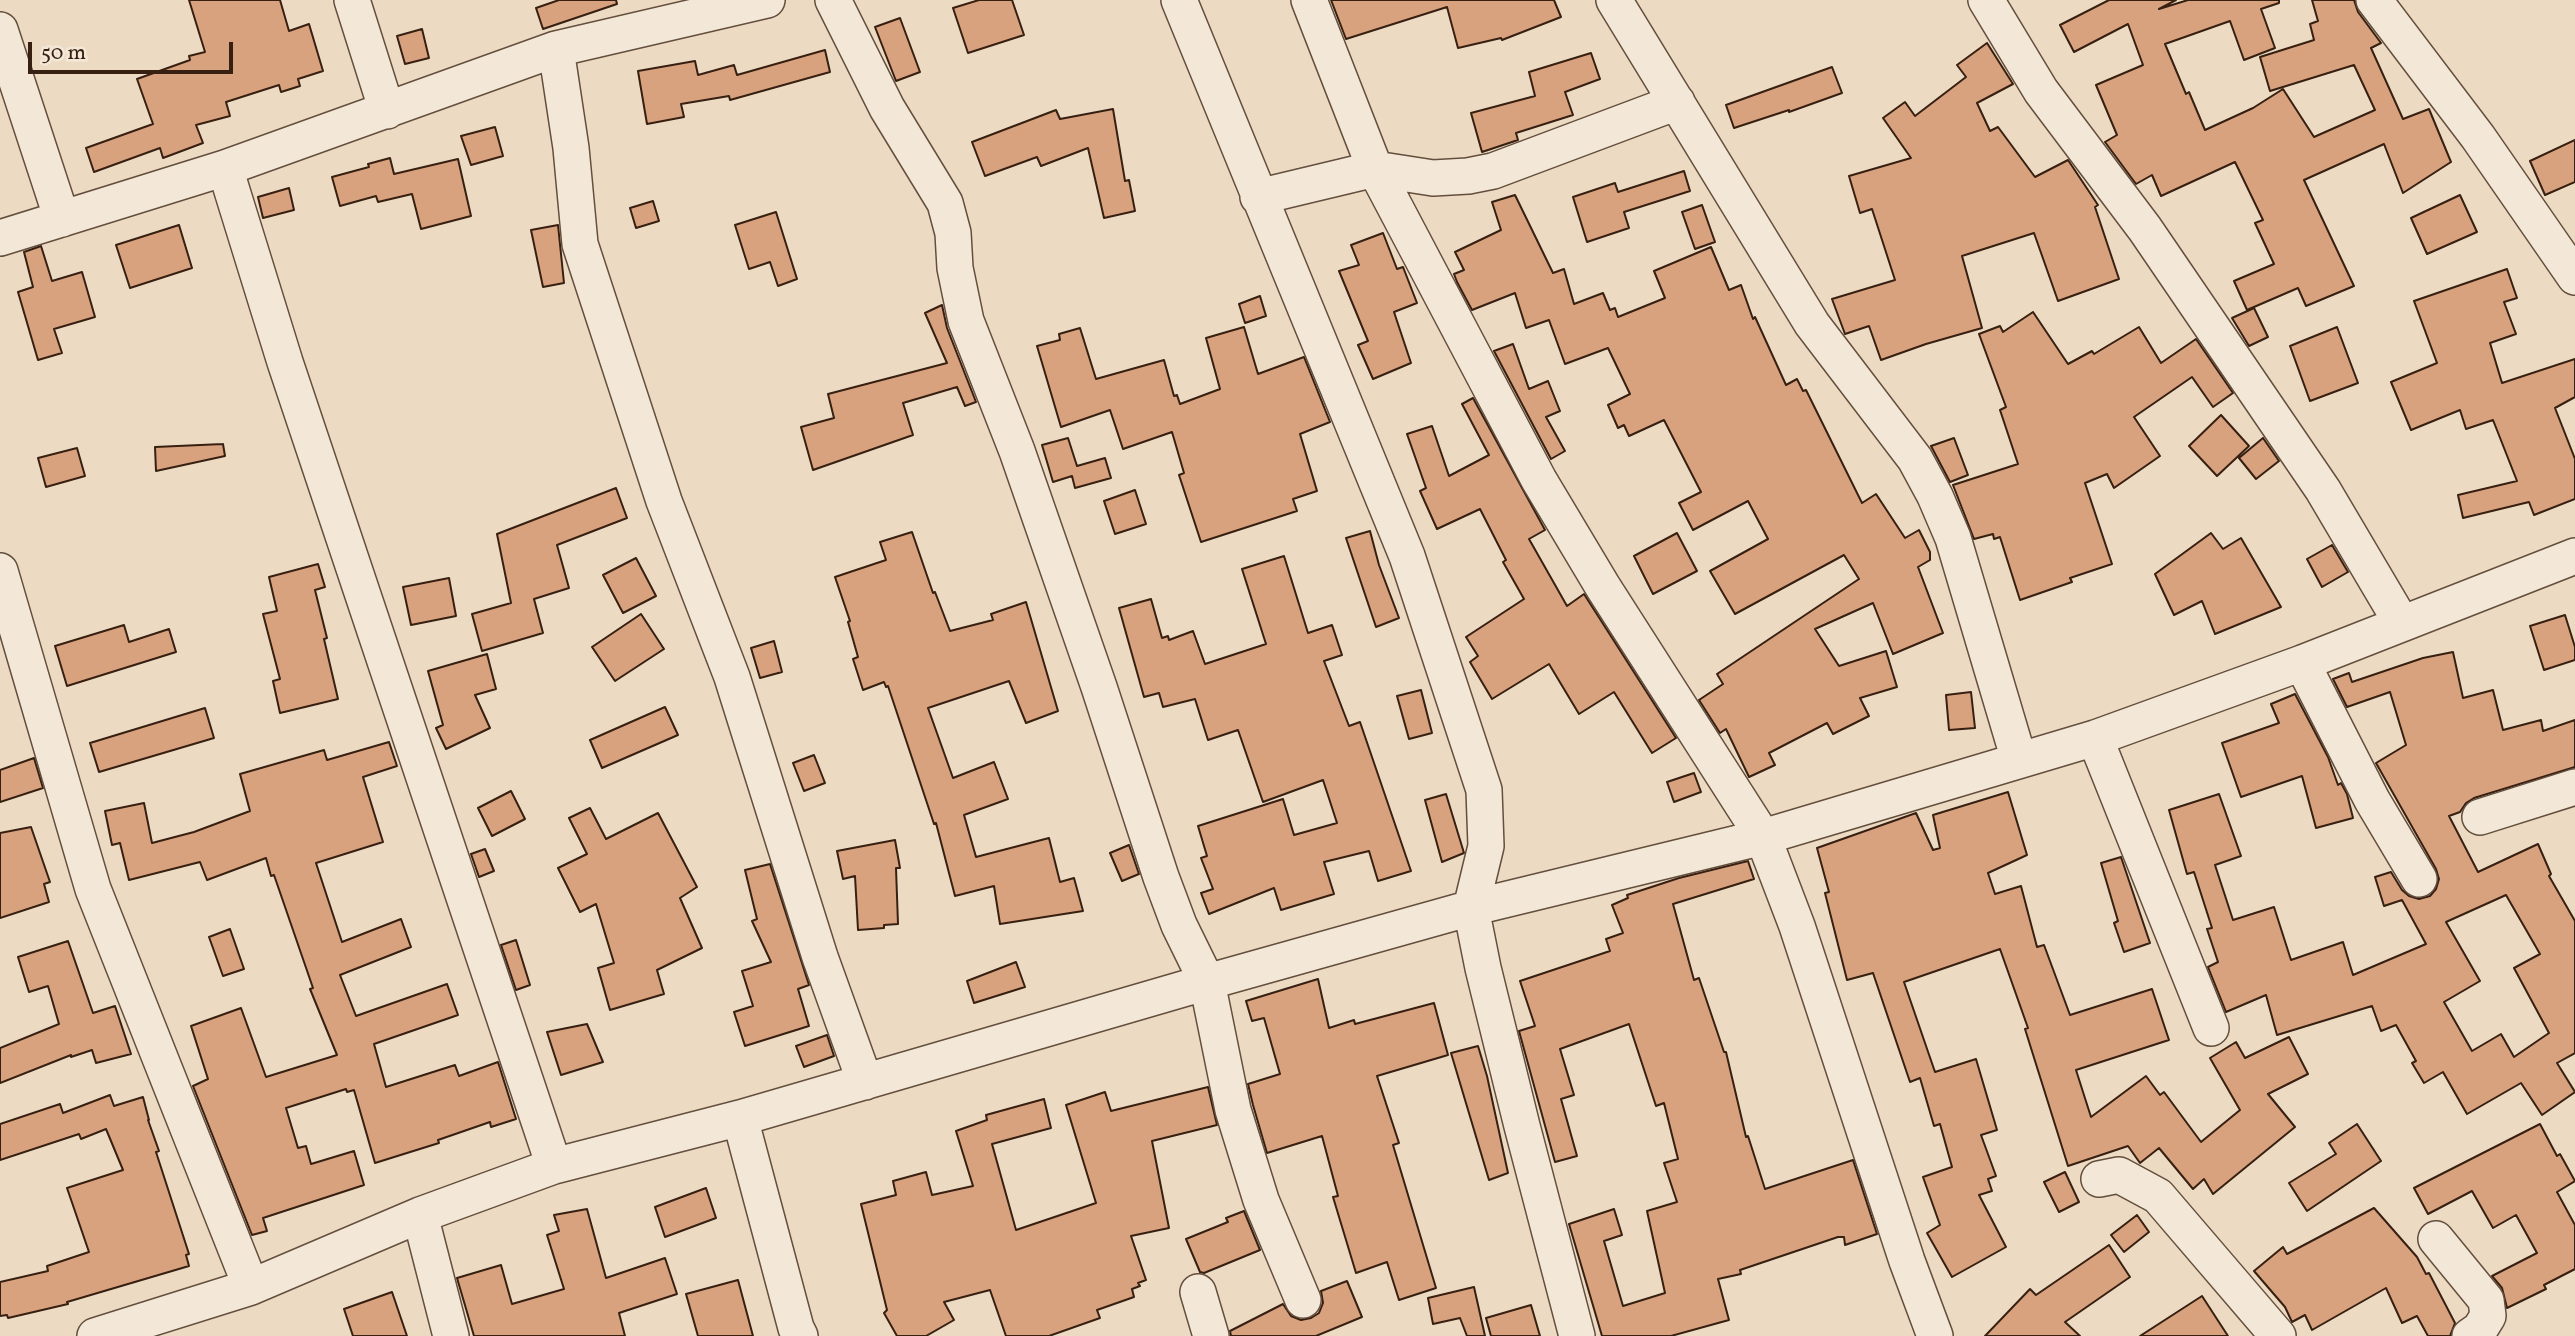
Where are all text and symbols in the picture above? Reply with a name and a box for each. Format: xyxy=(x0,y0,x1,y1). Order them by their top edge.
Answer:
scale bar xyxy=(32,28,236,72)
text: 50 m xyxy=(41,39,86,68)

